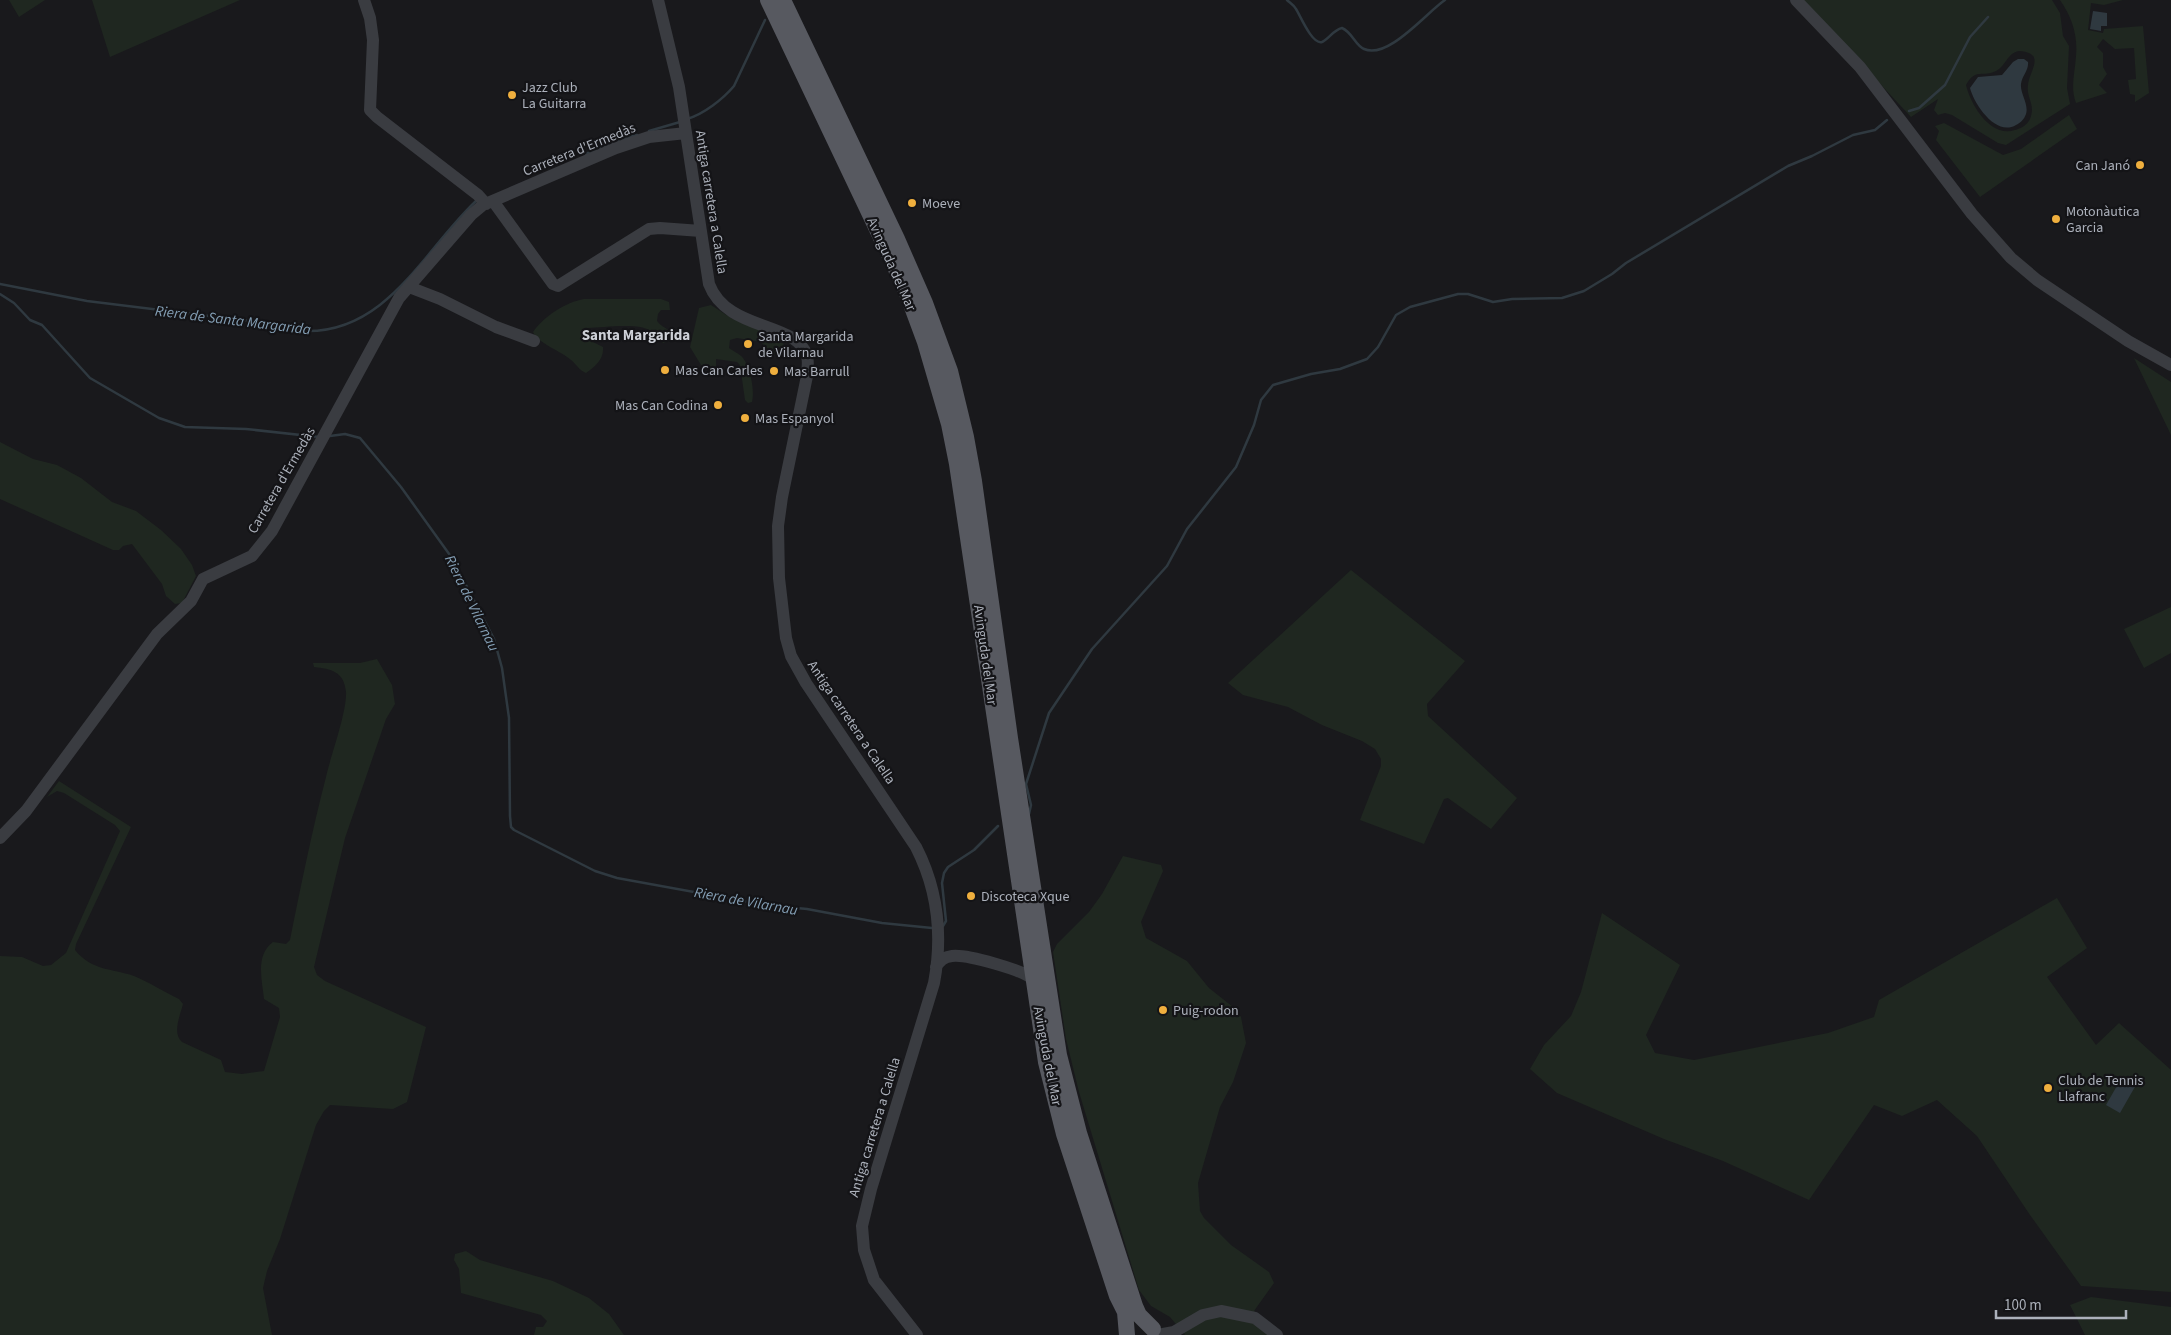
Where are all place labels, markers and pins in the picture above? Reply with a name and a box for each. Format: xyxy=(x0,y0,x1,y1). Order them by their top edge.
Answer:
place label: Jazz Club La Guitarra xyxy=(522,78,586,114)
marker: Jazz Club La Guitarra xyxy=(506,89,518,101)
place label: Can Janó xyxy=(2075,156,2130,176)
marker: Can Janó xyxy=(2134,159,2146,171)
place label: Moeve xyxy=(922,194,960,214)
marker: Moeve xyxy=(906,197,918,209)
place label: Motonàutica Garcia xyxy=(2066,202,2139,238)
marker: Motonàutica Garcia xyxy=(2050,213,2062,225)
place label: Santa Margarida de Vilarnau xyxy=(758,327,853,363)
marker: Santa Margarida de Vilarnau xyxy=(742,338,754,350)
place label: Mas Can Carles xyxy=(675,361,763,381)
place label: Mas Barrull xyxy=(784,362,850,382)
marker: Mas Can Carles xyxy=(659,364,671,376)
marker: Mas Barrull xyxy=(768,365,780,377)
place label: Mas Can Codina xyxy=(615,396,708,416)
marker: Mas Can Codina xyxy=(712,399,724,411)
place label: Mas Espanyol xyxy=(755,409,835,429)
marker: Mas Espanyol xyxy=(739,412,751,424)
place label: Discoteca Xque xyxy=(981,887,1069,907)
marker: Discoteca Xque xyxy=(965,890,977,902)
place label: Puig-rodon xyxy=(1173,1001,1239,1021)
marker: Puig-rodon xyxy=(1157,1004,1169,1016)
place label: Club de Tennis Llafranc xyxy=(2058,1071,2144,1107)
marker: Club de Tennis Llafranc xyxy=(2042,1082,2054,1094)

